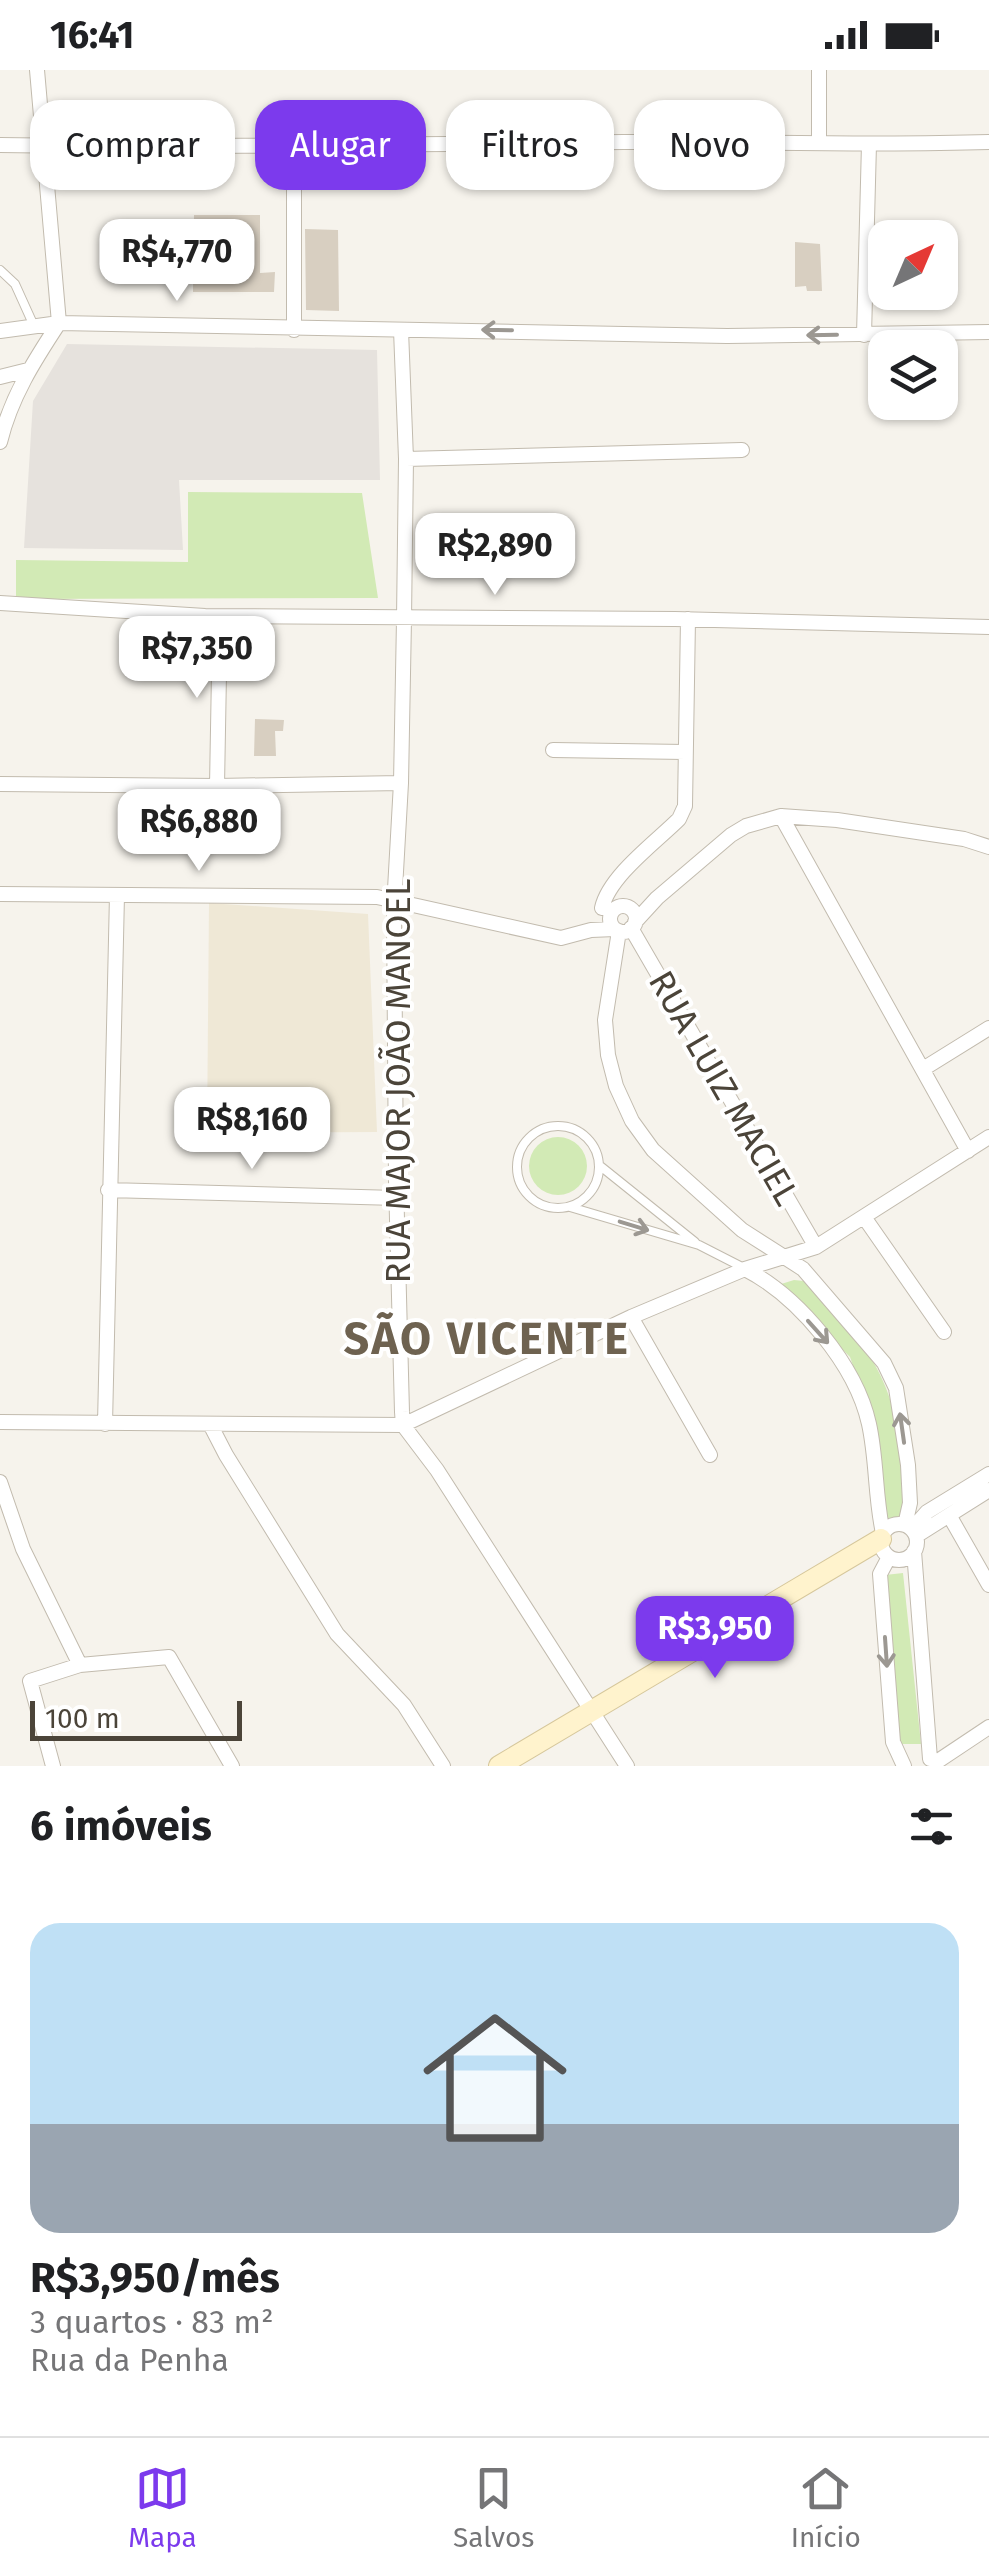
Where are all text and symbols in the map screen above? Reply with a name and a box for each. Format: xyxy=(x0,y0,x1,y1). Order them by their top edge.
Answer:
text: 16:41 xyxy=(50,12,134,58)
chip: Comprar xyxy=(30,100,235,190)
chip: Alugar xyxy=(255,100,426,190)
chip: Filtros xyxy=(446,100,614,190)
chip: Novo xyxy=(634,100,785,190)
pin: R$4,770 xyxy=(85,219,269,304)
north arrow xyxy=(868,220,958,310)
map controls xyxy=(868,220,958,420)
text: R$4,770 xyxy=(121,232,233,270)
one-way arrow xyxy=(481,321,513,340)
one-way arrow xyxy=(806,326,838,344)
button: layers xyxy=(868,330,958,420)
pin: R$2,890 xyxy=(403,513,587,598)
text: R$2,890 xyxy=(437,526,553,564)
pin: R$7,350 xyxy=(105,616,289,701)
text: R$7,350 xyxy=(141,629,253,667)
pin: R$6,880 xyxy=(107,789,291,874)
text: R$6,880 xyxy=(140,802,258,840)
street label: RUA MAJOR JOÃO MANOEL xyxy=(377,878,419,1284)
street label: RUA LUIZ MACIEL xyxy=(640,963,808,1213)
pin: R$8,160 xyxy=(160,1087,344,1172)
text: R$8,160 xyxy=(196,1100,308,1138)
one-way arrow xyxy=(618,1218,649,1236)
district label: SÃO VICENTE xyxy=(343,1311,631,1366)
one-way arrow xyxy=(807,1319,830,1344)
one-way arrow xyxy=(893,1413,911,1445)
pin: R$3,950 xyxy=(623,1596,807,1681)
text: R$3,950 xyxy=(658,1609,772,1647)
one-way arrow xyxy=(877,1635,896,1667)
scale bar xyxy=(30,1696,242,1741)
text: 100 m xyxy=(45,1702,120,1735)
icon: filters xyxy=(904,1799,959,1854)
text: 6 imóveis xyxy=(30,1801,212,1851)
icon: home xyxy=(405,1988,585,2168)
text: R$3,950/mês xyxy=(30,2253,280,2303)
text: 3 quartos · 83 m² xyxy=(30,2303,273,2341)
text: Rua da Penha xyxy=(30,2341,229,2379)
tab: Mapa xyxy=(128,2461,197,2554)
tab: Salvos xyxy=(453,2461,534,2554)
tab: Início xyxy=(791,2461,861,2554)

